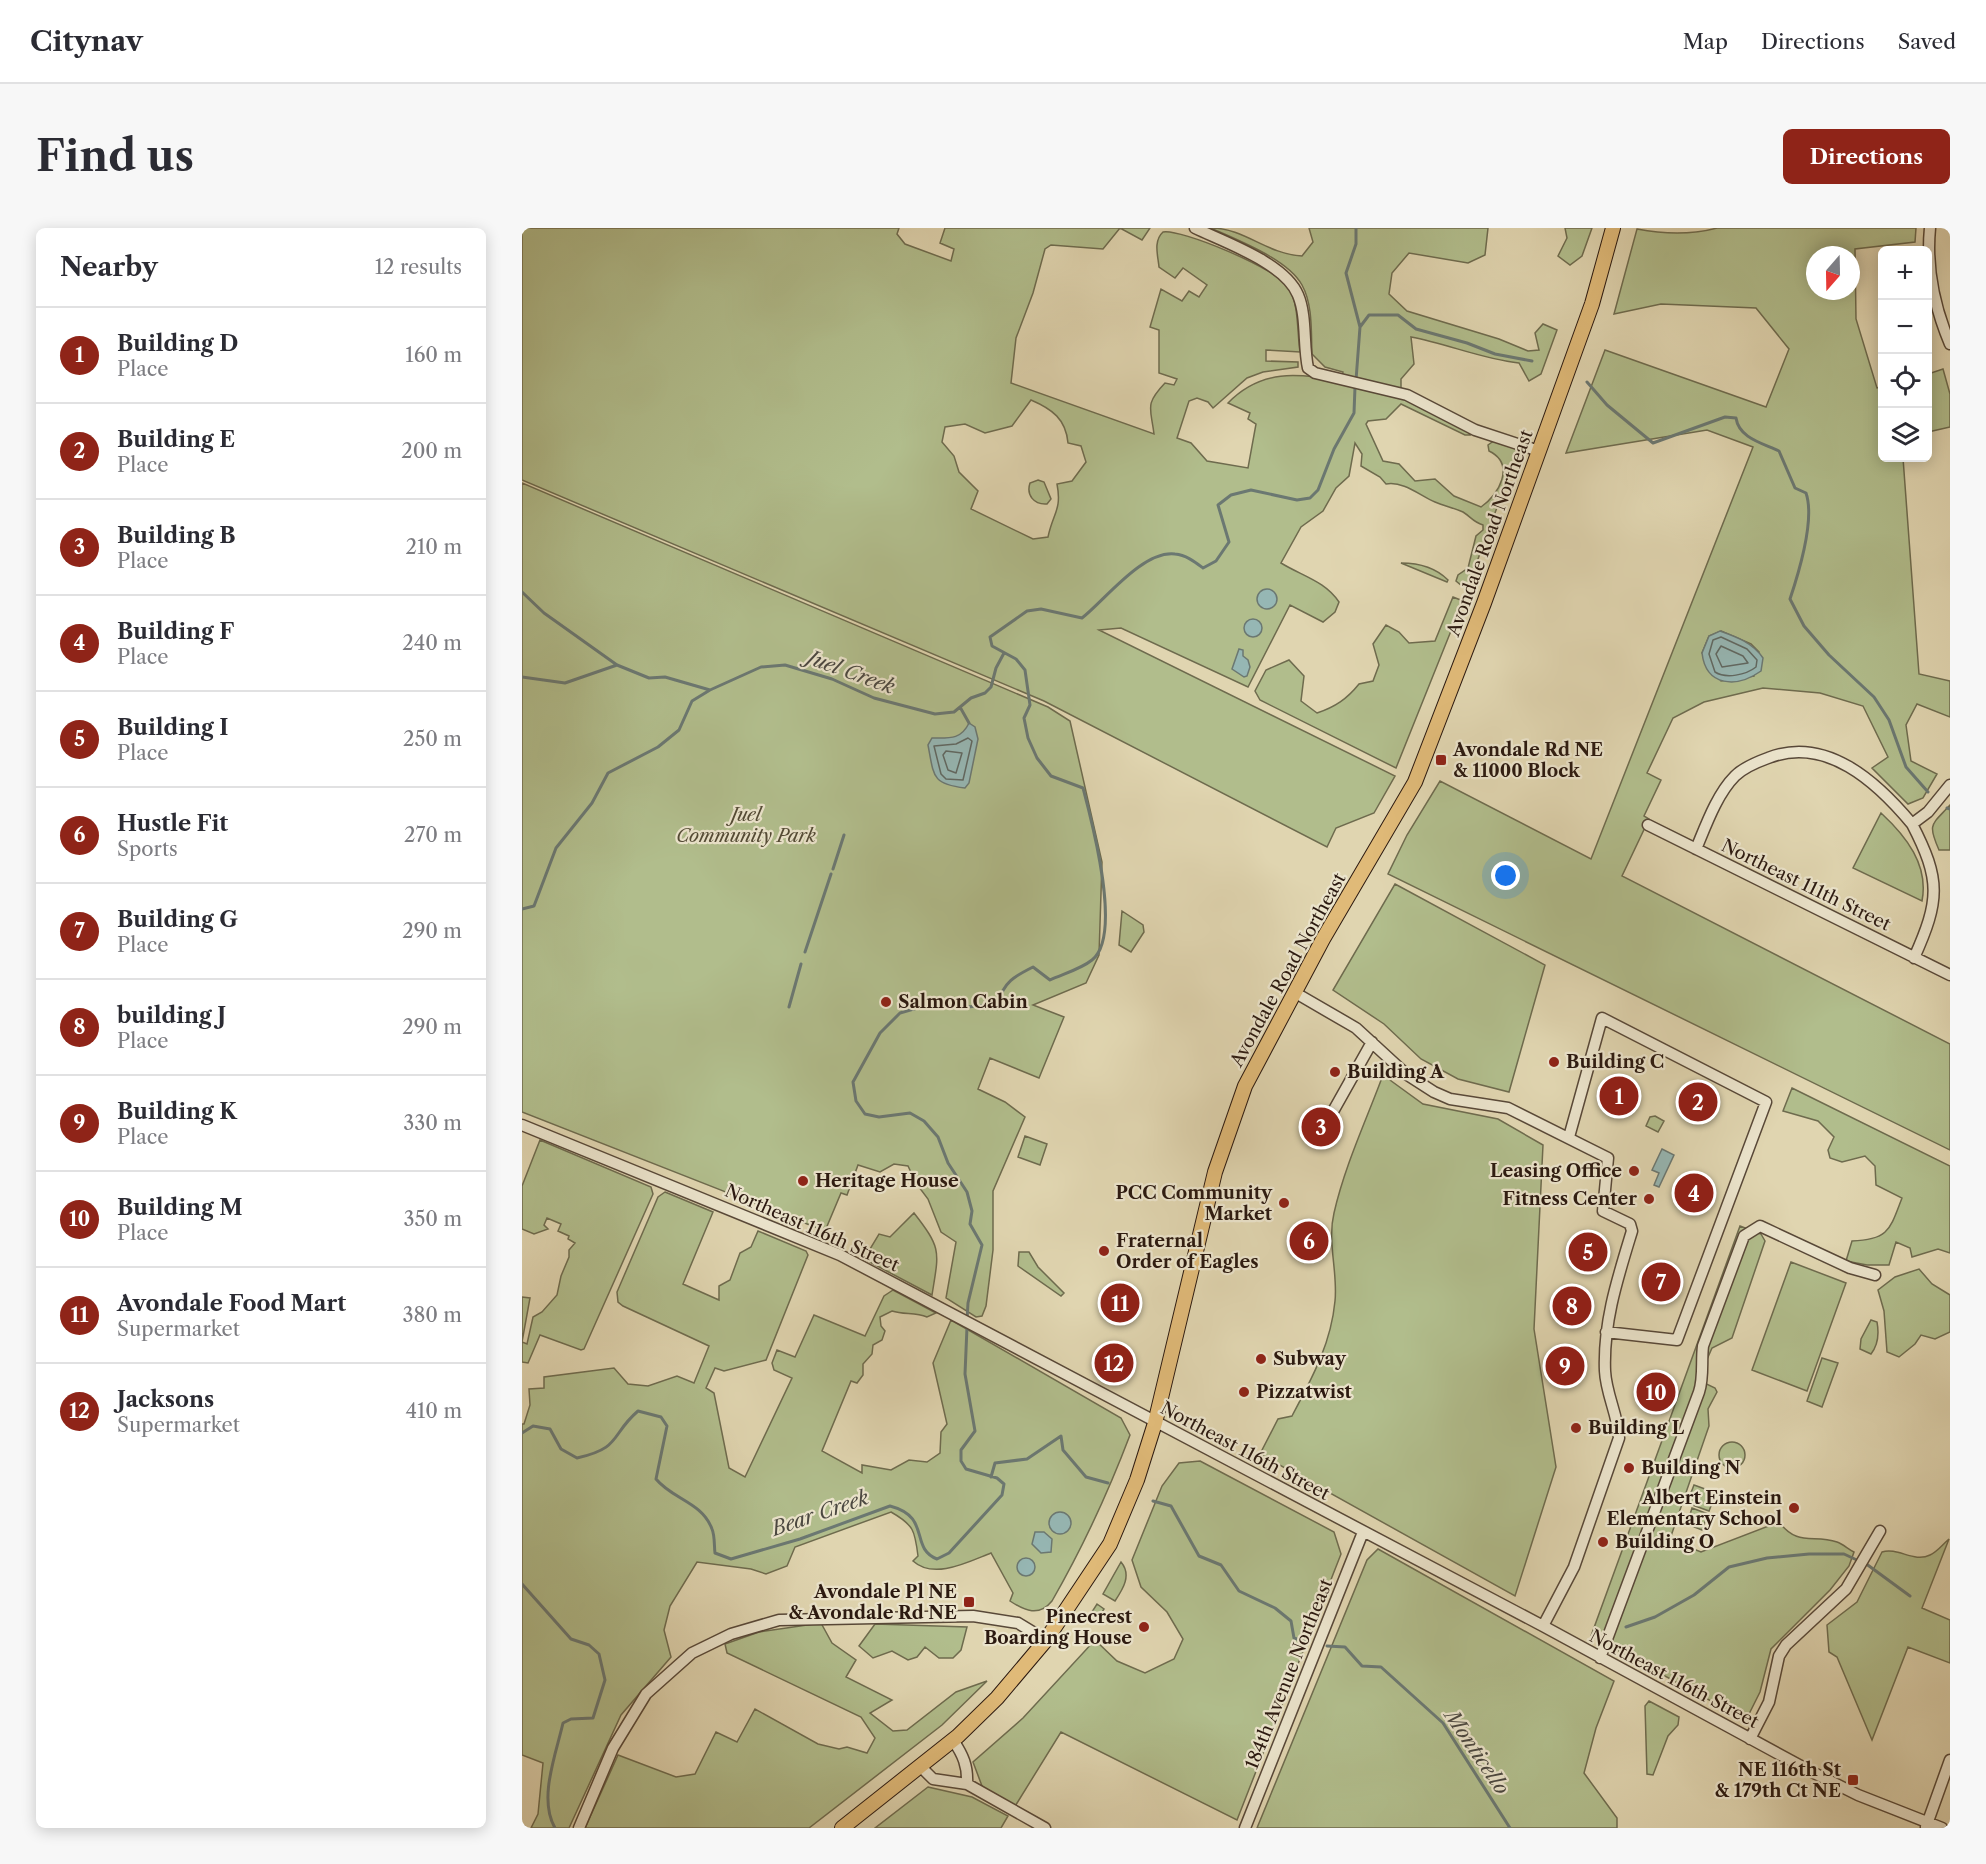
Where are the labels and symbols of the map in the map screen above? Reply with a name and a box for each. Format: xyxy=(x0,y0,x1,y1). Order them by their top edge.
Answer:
north arrow xyxy=(1806,246,1860,300)
street label: Avondale Road Northeast xyxy=(1442,426,1538,640)
water label: Juel Creek xyxy=(798,643,899,699)
place label: Avondale Rd NE & 11000 Block xyxy=(1452,739,1603,782)
marker: Avondale Rd NE & 11000 Block xyxy=(1434,753,1448,767)
park label: Juel Community Park xyxy=(676,804,816,847)
street label: Northeast 111th Street xyxy=(1718,835,1895,936)
your location xyxy=(1491,861,1520,890)
street label: Avondale Road Northeast xyxy=(1225,869,1351,1072)
place label: Salmon Cabin xyxy=(898,991,1028,1013)
marker: Salmon Cabin xyxy=(879,995,893,1009)
place label: Building C xyxy=(1566,1051,1664,1073)
marker: Building C xyxy=(1547,1055,1561,1069)
place label: Building A xyxy=(1347,1061,1445,1083)
marker: Building A xyxy=(1328,1065,1342,1079)
pin: 1 xyxy=(1600,1074,1638,1118)
pin: 2 xyxy=(1678,1080,1718,1124)
pin: 3 xyxy=(1302,1104,1340,1150)
place label: Leasing Office xyxy=(1490,1160,1622,1182)
marker: Leasing Office xyxy=(1627,1164,1641,1178)
place label: Heritage House xyxy=(815,1170,959,1192)
pin: 4 xyxy=(1674,1170,1714,1216)
marker: Heritage House xyxy=(796,1174,810,1188)
street label: Northeast 116th Street xyxy=(722,1180,903,1277)
place label: PCC Community Market xyxy=(1115,1182,1273,1225)
place label: Fitness Center xyxy=(1503,1188,1637,1210)
marker: Fitness Center xyxy=(1642,1192,1656,1206)
marker: PCC Community Market xyxy=(1277,1196,1291,1210)
pin: 6 xyxy=(1290,1218,1328,1264)
place label: Fraternal Order of Eagles xyxy=(1116,1230,1259,1273)
pin: 5 xyxy=(1568,1230,1608,1274)
marker: Fraternal Order of Eagles xyxy=(1097,1244,1111,1258)
pin: 7 xyxy=(1642,1260,1680,1304)
pin: 11 xyxy=(1100,1280,1140,1326)
pin: 8 xyxy=(1552,1284,1592,1328)
pin: 12 xyxy=(1094,1340,1134,1386)
pin: 9 xyxy=(1546,1344,1584,1388)
place label: Subway xyxy=(1273,1348,1347,1370)
marker: Subway xyxy=(1254,1352,1268,1366)
pin: 10 xyxy=(1636,1370,1676,1414)
place label: Pizzatwist xyxy=(1256,1381,1352,1403)
marker: Pizzatwist xyxy=(1237,1385,1251,1399)
street label: Northeast 116th Street xyxy=(1157,1397,1334,1505)
place label: Building L xyxy=(1588,1417,1685,1439)
marker: Building L xyxy=(1569,1421,1583,1435)
place label: Building N xyxy=(1641,1457,1741,1479)
marker: Building N xyxy=(1622,1461,1636,1475)
water label: Bear Creek xyxy=(766,1485,872,1541)
place label: Albert Einstein Elementary School xyxy=(1606,1487,1783,1530)
marker: Albert Einstein Elementary School xyxy=(1787,1501,1801,1515)
place label: Building O xyxy=(1615,1531,1714,1553)
marker: Building O xyxy=(1596,1535,1610,1549)
street label: 184th Avenue Northeast xyxy=(1241,1575,1338,1772)
place label: Avondale Pl NE & Avondale Rd NE xyxy=(788,1581,957,1624)
marker: Avondale Pl NE & Avondale Rd NE xyxy=(962,1595,976,1609)
place label: Pinecrest Boarding House xyxy=(984,1606,1133,1649)
marker: Pinecrest Boarding House xyxy=(1137,1620,1151,1634)
street label: Northeast 116th Street xyxy=(1586,1625,1763,1733)
water label: Monticello xyxy=(1439,1703,1514,1799)
place label: NE 116th St & 179th Ct NE xyxy=(1715,1759,1842,1802)
marker: NE 116th St & 179th Ct NE xyxy=(1846,1773,1860,1787)

